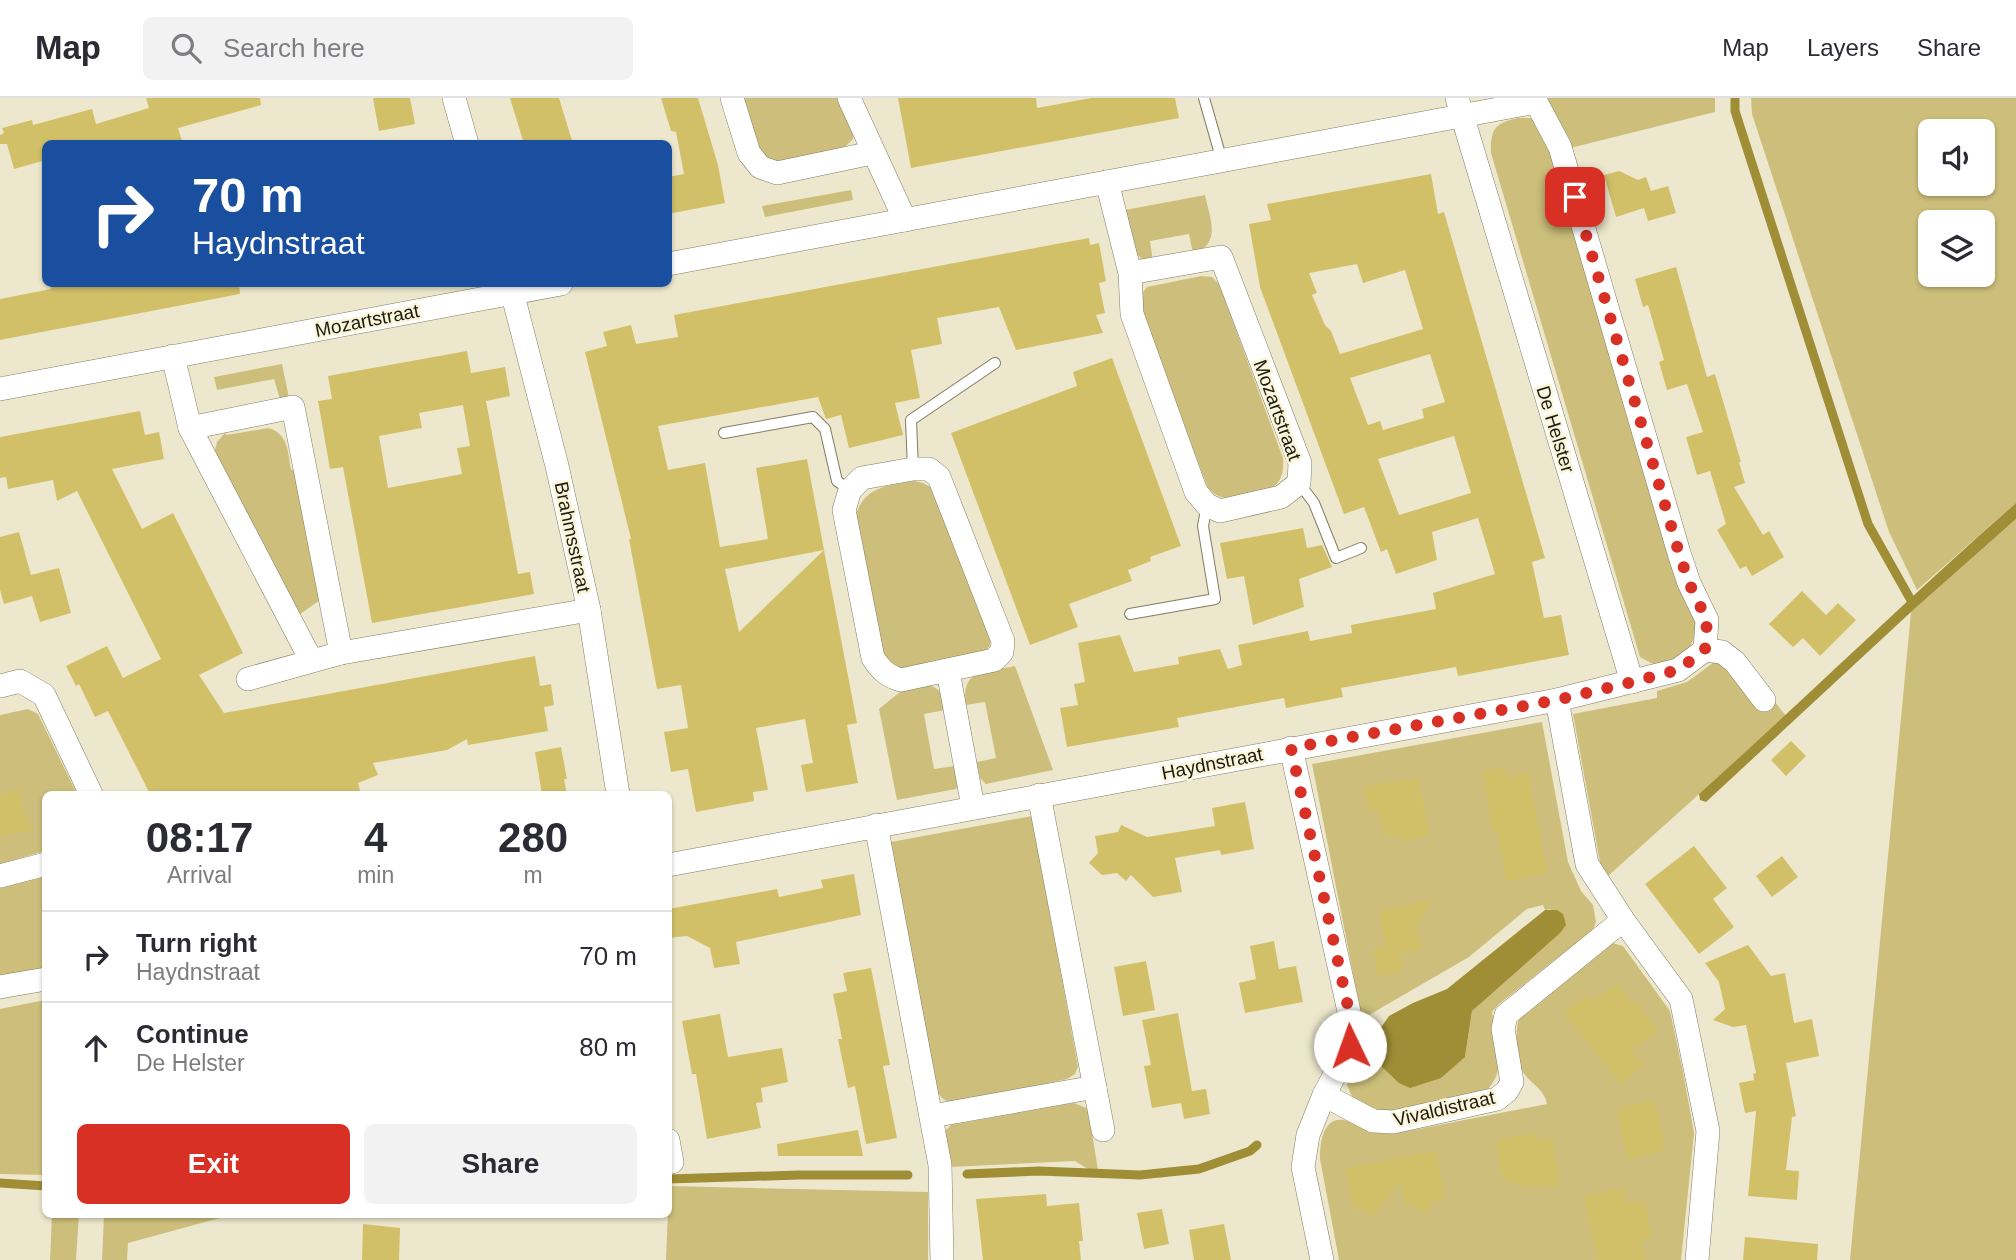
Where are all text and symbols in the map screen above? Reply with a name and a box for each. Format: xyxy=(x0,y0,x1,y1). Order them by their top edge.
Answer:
search box xyxy=(143,17,633,80)
text: Map xyxy=(35,29,101,66)
icon: search xyxy=(167,29,205,67)
text: Search here xyxy=(223,33,365,63)
text: Map xyxy=(1722,34,1769,61)
text: Layers xyxy=(1807,34,1879,61)
text: Share xyxy=(1917,34,1981,61)
map controls xyxy=(1918,119,1995,287)
button: sound xyxy=(1918,119,1995,196)
pin xyxy=(1545,167,1605,227)
icon: right xyxy=(77,168,168,259)
text: 70 m xyxy=(192,168,304,222)
icon: arrive xyxy=(1556,178,1594,216)
button: layers xyxy=(1918,210,1995,287)
text: Haydnstraat xyxy=(192,225,365,261)
street label: Mozartstraat xyxy=(313,300,422,341)
street label: Mozartstraat xyxy=(1250,357,1306,464)
street label: De Helster xyxy=(1532,383,1579,476)
street label: Brahmsstraat xyxy=(550,480,595,595)
street label: Haydnstraat xyxy=(1160,743,1265,784)
text: 08:17 xyxy=(146,814,253,861)
text: 4 xyxy=(364,814,387,861)
text: 280 xyxy=(498,814,568,861)
text: Arrival xyxy=(167,862,232,888)
text: min xyxy=(357,862,394,888)
text: m xyxy=(524,862,543,888)
text: Turn right xyxy=(136,928,257,958)
icon: right xyxy=(77,938,115,976)
text: 70 m xyxy=(579,941,637,971)
text: Haydnstraat xyxy=(136,959,260,985)
position arrow xyxy=(1313,1009,1387,1083)
text: Continue xyxy=(136,1019,249,1049)
icon: ahead xyxy=(77,1029,115,1067)
text: 80 m xyxy=(579,1032,637,1062)
text: De Helster xyxy=(136,1050,245,1076)
street label: Vivaldistraat xyxy=(1391,1086,1497,1130)
button: Exit xyxy=(77,1124,350,1204)
button: Share xyxy=(364,1124,637,1204)

